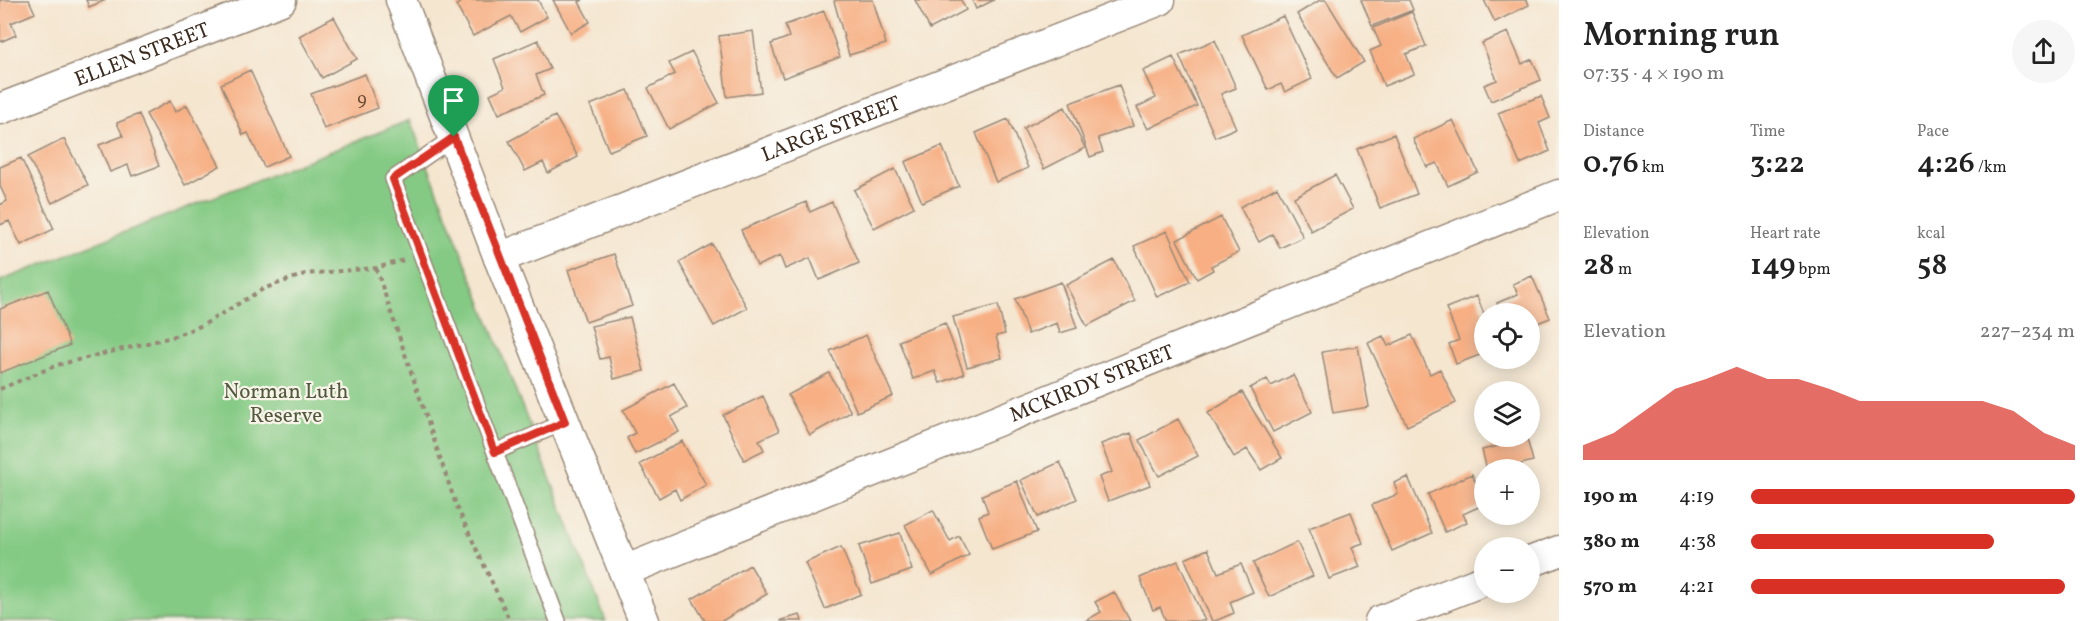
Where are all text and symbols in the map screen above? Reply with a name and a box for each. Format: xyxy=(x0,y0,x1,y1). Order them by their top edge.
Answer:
text: Morning run xyxy=(1583,14,1780,60)
street label: ELLEN STREET xyxy=(71,16,214,95)
button: share xyxy=(2012,20,2075,83)
text: 07:35 · 4 × 190 m xyxy=(1583,60,1724,88)
pin xyxy=(428,75,479,137)
icon: arrive xyxy=(437,84,470,117)
house number: 9 xyxy=(357,88,367,113)
street label: LARGE STREET xyxy=(757,90,905,170)
text: Distance xyxy=(1583,121,1644,143)
text: Time xyxy=(1750,121,1785,143)
text: Pace xyxy=(1917,121,1949,143)
text: 0.76 xyxy=(1583,143,1639,185)
text: 3:22 xyxy=(1750,143,1805,185)
text: 4:26 xyxy=(1917,143,1975,185)
text: km xyxy=(1639,157,1665,179)
text: /km xyxy=(1975,157,2007,179)
text: Elevation xyxy=(1583,223,1650,245)
text: Heart rate xyxy=(1750,223,1821,245)
text: kcal xyxy=(1917,223,1945,245)
text: 28 xyxy=(1583,245,1615,287)
text: 149 xyxy=(1750,245,1795,287)
text: 58 xyxy=(1917,245,1947,287)
text: m xyxy=(1615,259,1632,281)
text: bpm xyxy=(1795,259,1831,281)
map controls xyxy=(1474,303,1540,603)
button: locate xyxy=(1474,303,1540,369)
text: Elevation xyxy=(1583,318,1666,346)
text: 227–234 m xyxy=(1980,318,2075,346)
street label: MCKIRDY STREET xyxy=(1006,338,1179,430)
park label: Norman Luth Reserve xyxy=(224,378,348,431)
button: layers xyxy=(1474,381,1540,447)
button: + xyxy=(1474,459,1540,525)
text: 190 m xyxy=(1583,483,1638,511)
text: 4:19 xyxy=(1679,483,1714,511)
text: 380 m xyxy=(1583,528,1640,556)
text: 4:38 xyxy=(1679,528,1716,556)
button: − xyxy=(1474,537,1540,603)
text: 570 m xyxy=(1583,573,1637,601)
text: 4:21 xyxy=(1679,573,1714,601)

